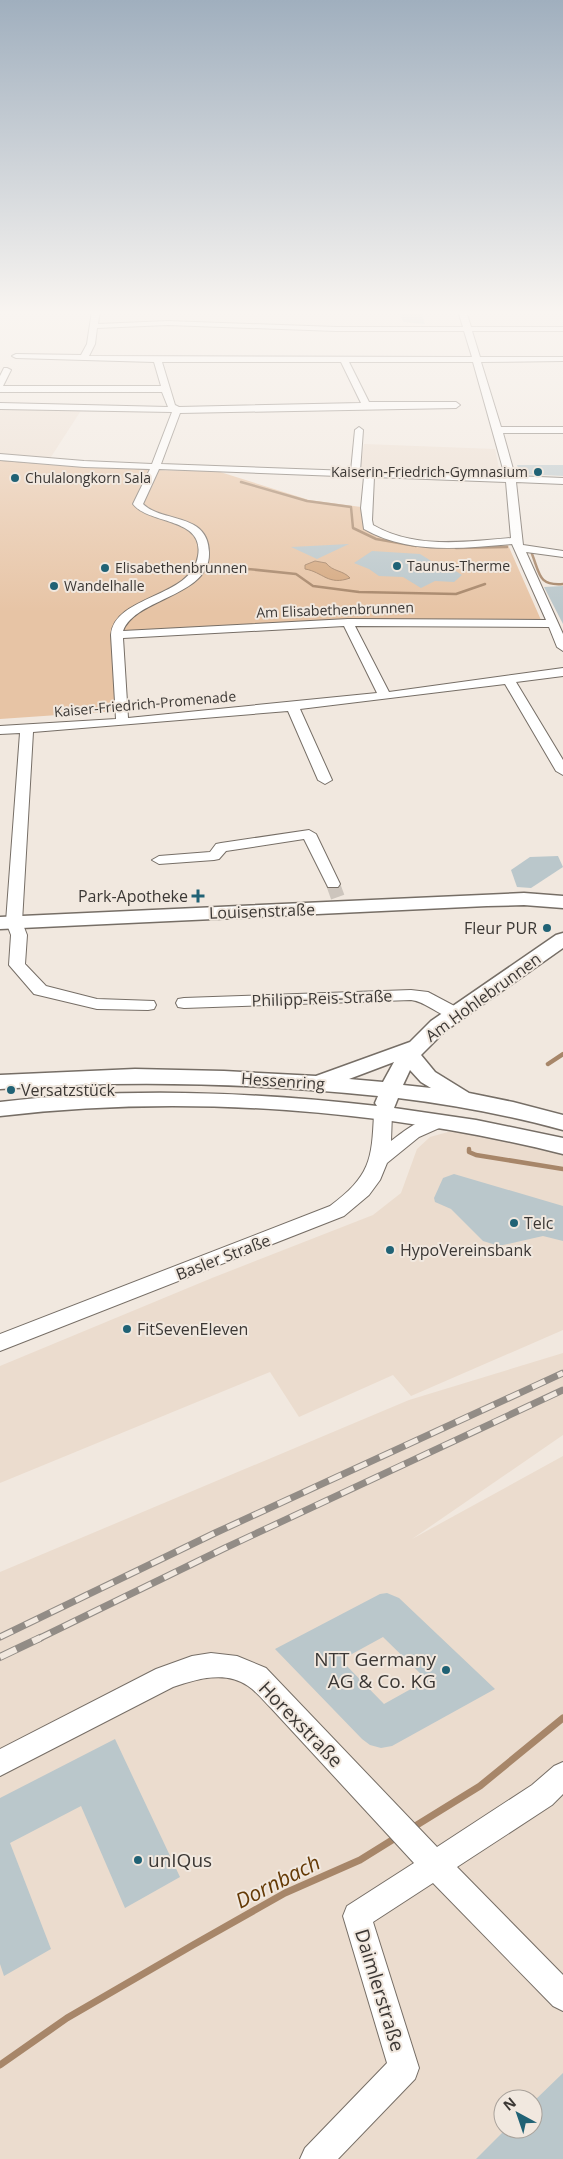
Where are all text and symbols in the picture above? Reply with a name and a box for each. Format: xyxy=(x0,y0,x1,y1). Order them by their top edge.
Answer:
place label: Kaiserin-Friedrich-Gymnasium xyxy=(331,462,528,481)
marker: Kaiserin-Friedrich-Gymnasium xyxy=(532,466,544,478)
place label: Chulalongkorn Sala xyxy=(25,468,151,487)
marker: Chulalongkorn Sala xyxy=(9,472,21,484)
place label: Taunus-Therme xyxy=(407,556,510,575)
place label: Elisabethenbrunnen xyxy=(115,558,247,577)
marker: Taunus-Therme xyxy=(391,560,403,572)
marker: Elisabethenbrunnen xyxy=(99,562,111,574)
place label: Wandelhalle xyxy=(64,576,145,595)
marker: Wandelhalle xyxy=(48,580,60,592)
street label: Am Elisabethenbrunnen xyxy=(256,597,414,622)
street label: Kaiser-Friedrich-Promenade xyxy=(53,686,237,721)
place label: Park-Apotheke xyxy=(78,885,188,907)
marker: Park-Apotheke xyxy=(192,890,204,902)
street label: Louisenstraße xyxy=(209,898,315,924)
place label: Fleur PUR xyxy=(464,917,537,939)
marker: Fleur PUR xyxy=(541,922,553,934)
street label: Am Hohlebrunnen xyxy=(421,948,545,1046)
street label: Philipp-Reis-Straße xyxy=(251,985,393,1011)
street label: Hessenring xyxy=(240,1067,326,1095)
place label: Versatzstück xyxy=(21,1079,116,1101)
marker: Versatzstück xyxy=(5,1084,17,1096)
place label: Telc xyxy=(524,1212,554,1234)
marker: Telc xyxy=(508,1217,520,1229)
street label: Basler Straße xyxy=(173,1229,273,1285)
place label: HypoVereinsbank xyxy=(400,1239,532,1261)
marker: HypoVereinsbank xyxy=(384,1244,396,1256)
place label: FitSevenEleven xyxy=(137,1318,248,1340)
marker: FitSevenEleven xyxy=(121,1323,133,1335)
place label: NTT Germany AG & Co. KG xyxy=(314,1646,436,1694)
marker: NTT Germany AG & Co. KG xyxy=(440,1664,452,1676)
street label: Horexstraße xyxy=(253,1675,349,1773)
place label: unIQus xyxy=(148,1847,212,1873)
water label: Dornbach xyxy=(230,1848,325,1914)
marker: unIQus xyxy=(132,1854,144,1866)
street label: Daimlerstraße xyxy=(349,1926,411,2054)
north arrow xyxy=(493,2089,543,2139)
text: N xyxy=(499,2093,520,2115)

